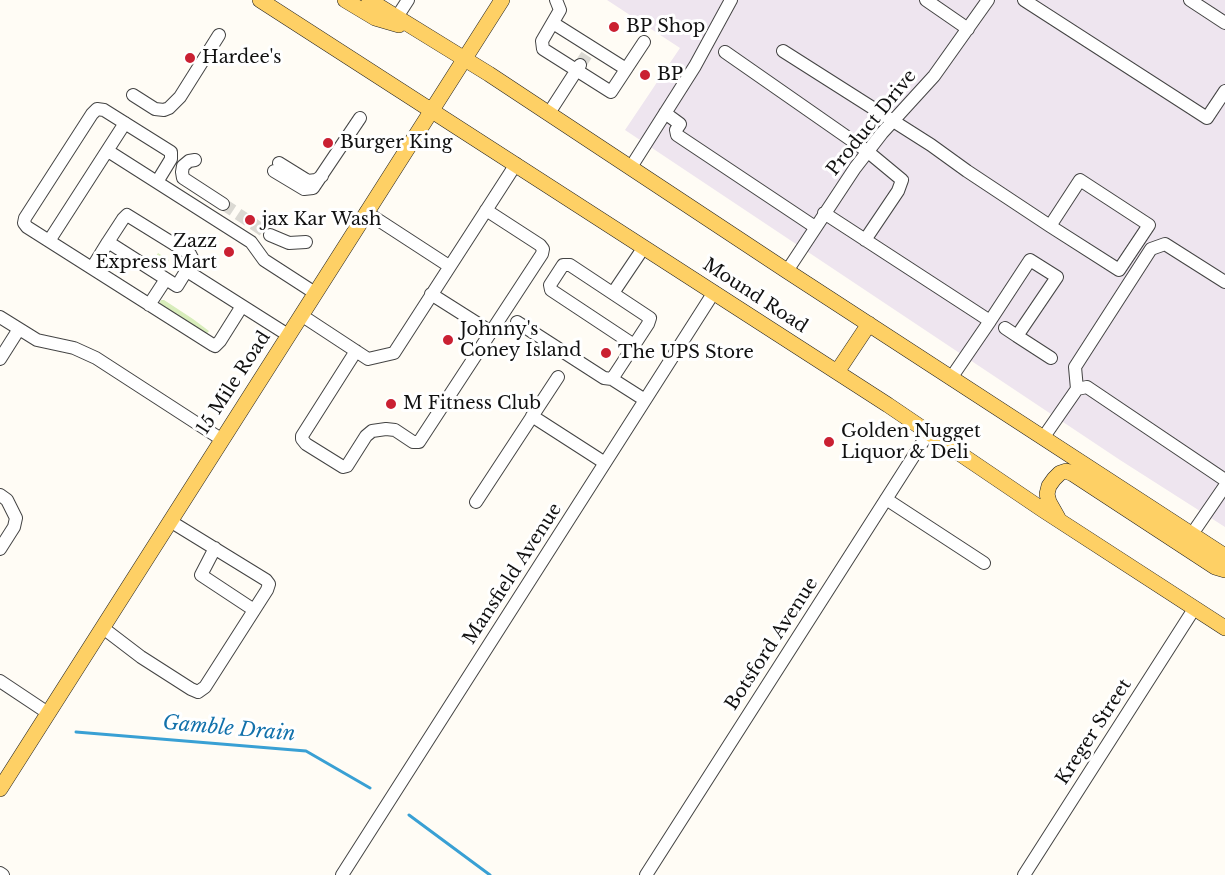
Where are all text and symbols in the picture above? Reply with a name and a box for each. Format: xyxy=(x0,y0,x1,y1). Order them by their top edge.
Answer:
place label: BP Shop xyxy=(626,16,705,38)
marker: BP Shop xyxy=(607,20,621,34)
place label: Hardee's xyxy=(202,47,281,69)
marker: Hardee's xyxy=(183,51,197,65)
place label: BP xyxy=(657,64,683,86)
street label: Product Drive xyxy=(823,66,921,180)
marker: BP xyxy=(638,68,652,82)
place label: Burger King xyxy=(340,132,452,154)
marker: Burger King xyxy=(321,136,335,150)
place label: jax Kar Wash xyxy=(262,209,381,231)
marker: jax Kar Wash xyxy=(243,213,257,227)
place label: Zazz Express Mart xyxy=(96,231,217,274)
marker: Zazz Express Mart xyxy=(222,245,236,259)
street label: Mound Road xyxy=(699,254,811,338)
place label: Johnny's Coney Island xyxy=(460,319,581,362)
street label: 15 Mile Road xyxy=(193,327,275,439)
marker: Johnny's Coney Island xyxy=(441,333,455,347)
place label: The UPS Store xyxy=(618,342,754,364)
marker: The UPS Store xyxy=(599,346,613,360)
place label: M Fitness Club xyxy=(403,393,541,415)
marker: M Fitness Club xyxy=(384,397,398,411)
place label: Golden Nugget Liquor & Deli xyxy=(841,421,981,464)
marker: Golden Nugget Liquor & Deli xyxy=(822,435,836,449)
street label: Mansfield Avenue xyxy=(459,499,567,649)
street label: Botsford Avenue xyxy=(721,574,823,714)
street label: Kreger Street xyxy=(1052,675,1136,789)
water label: Gamble Drain xyxy=(162,711,296,747)

